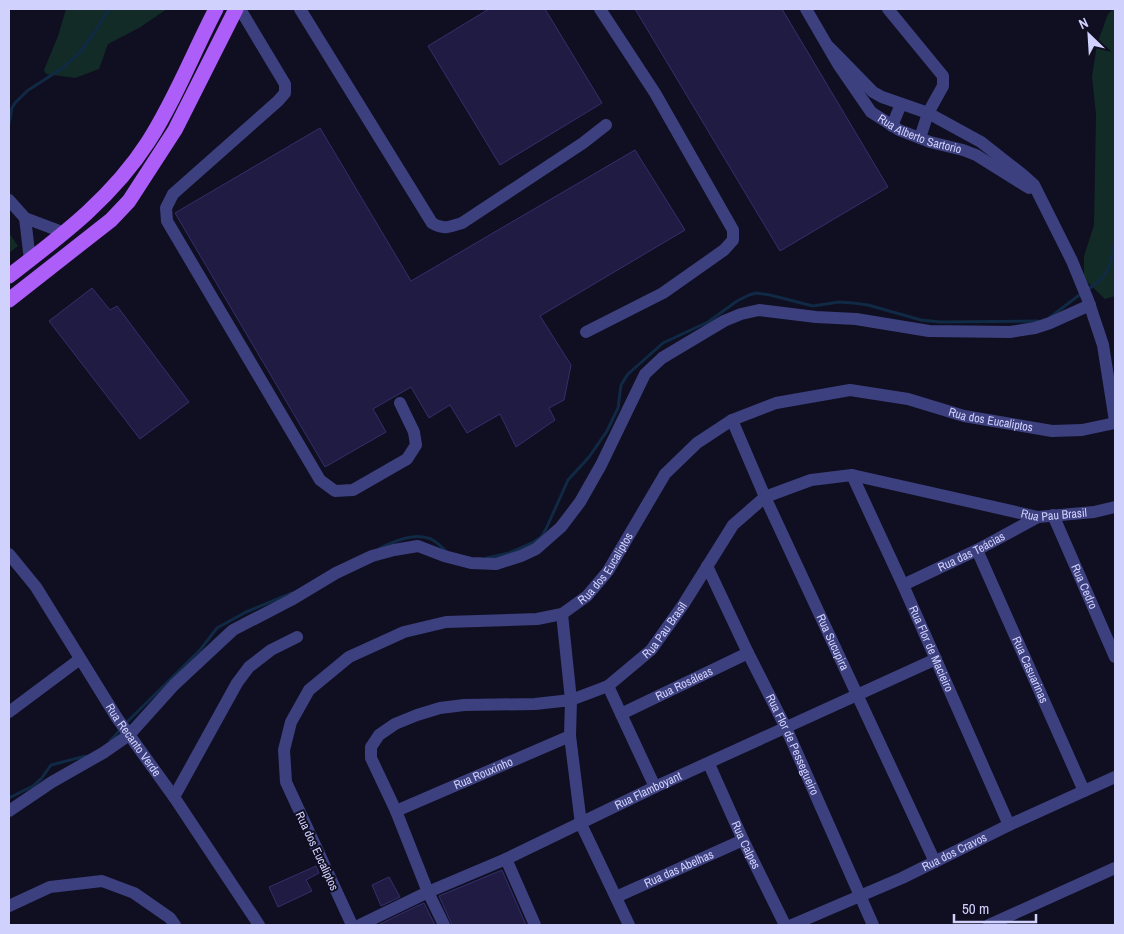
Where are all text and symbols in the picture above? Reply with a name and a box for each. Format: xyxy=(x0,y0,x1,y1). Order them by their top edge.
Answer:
north arrow xyxy=(1064,10,1114,60)
text: N xyxy=(1076,13,1091,33)
street label: Rua Alberto Sartorio xyxy=(875,110,963,157)
street label: Rua dos Eucaliptos xyxy=(947,404,1034,436)
street label: Rua Pau Brasil xyxy=(1019,505,1088,525)
street label: Rua das Teácias xyxy=(935,528,1008,575)
street label: Rua dos Eucaliptos xyxy=(574,530,637,608)
street label: Rua Cedro xyxy=(1067,561,1101,612)
street label: Rua Pau Brasil xyxy=(639,599,691,662)
street label: Rua Flor de Macieiro xyxy=(905,603,957,694)
street label: Rua Sucupira xyxy=(813,612,853,673)
street label: Rua Casuarinas xyxy=(1008,634,1052,706)
street label: Rua Rosáleas xyxy=(653,663,716,704)
street label: Rua Flor de Pessegueiro xyxy=(762,691,823,798)
street label: Rua Recanto Verde xyxy=(102,700,165,780)
street label: Rua Rouxinho xyxy=(451,754,515,793)
street label: Rua Flamboyant xyxy=(612,768,684,813)
street label: Rua dos Eucaliptos xyxy=(292,809,342,893)
street label: Rua Calpes xyxy=(728,818,764,872)
street label: Rua dos Cravos xyxy=(919,829,990,875)
street label: Rua das Abelhas xyxy=(642,846,716,891)
scale bar xyxy=(954,892,1036,924)
text: 50 m xyxy=(962,898,989,919)

